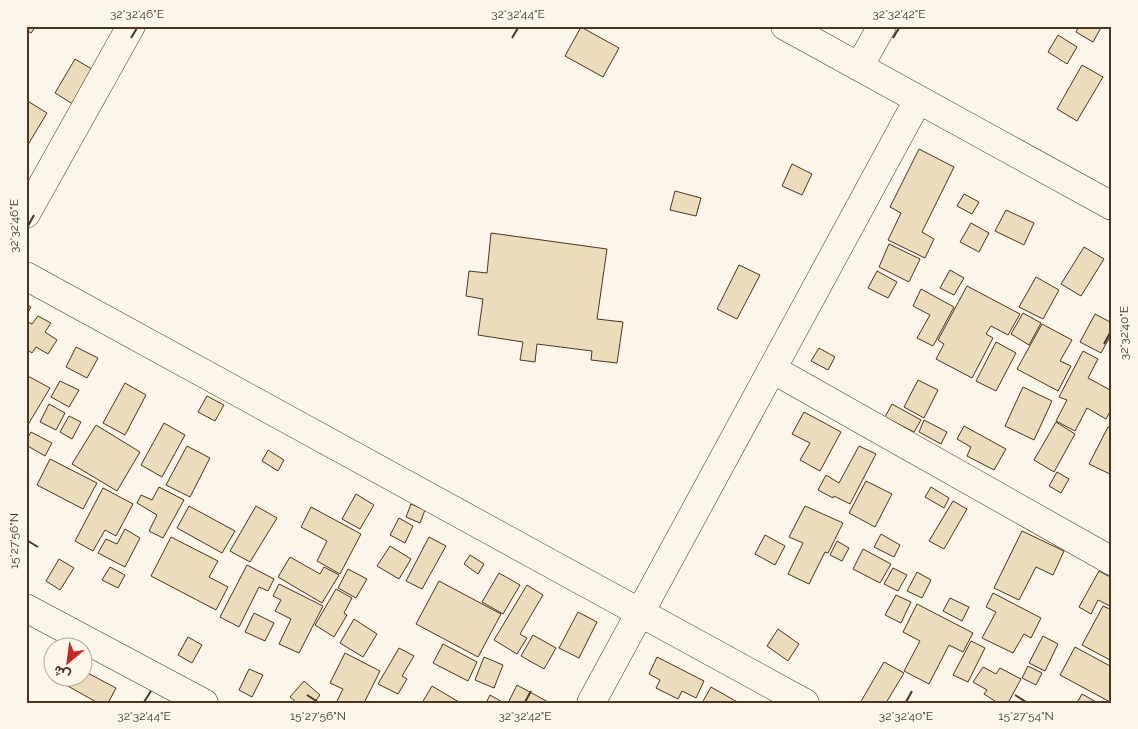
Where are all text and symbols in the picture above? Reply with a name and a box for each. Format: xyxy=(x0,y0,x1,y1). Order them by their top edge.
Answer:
text: 32°32'46"E xyxy=(110,7,164,21)
text: 32°32'44"E xyxy=(491,7,545,21)
text: 32°32'42"E xyxy=(872,7,926,21)
text: 32°32'46"E xyxy=(7,199,21,253)
text: 32°32'40"E xyxy=(1117,306,1131,360)
text: 15°27'56"N xyxy=(7,513,21,569)
north arrow xyxy=(42,636,92,686)
text: ش xyxy=(50,661,73,684)
text: 32°32'44"E xyxy=(117,709,171,723)
text: 15°27'56"N xyxy=(290,709,346,723)
text: 32°32'42"E xyxy=(498,709,552,723)
text: 32°32'40"E xyxy=(879,709,933,723)
text: 15°27'54"N xyxy=(998,709,1054,723)

